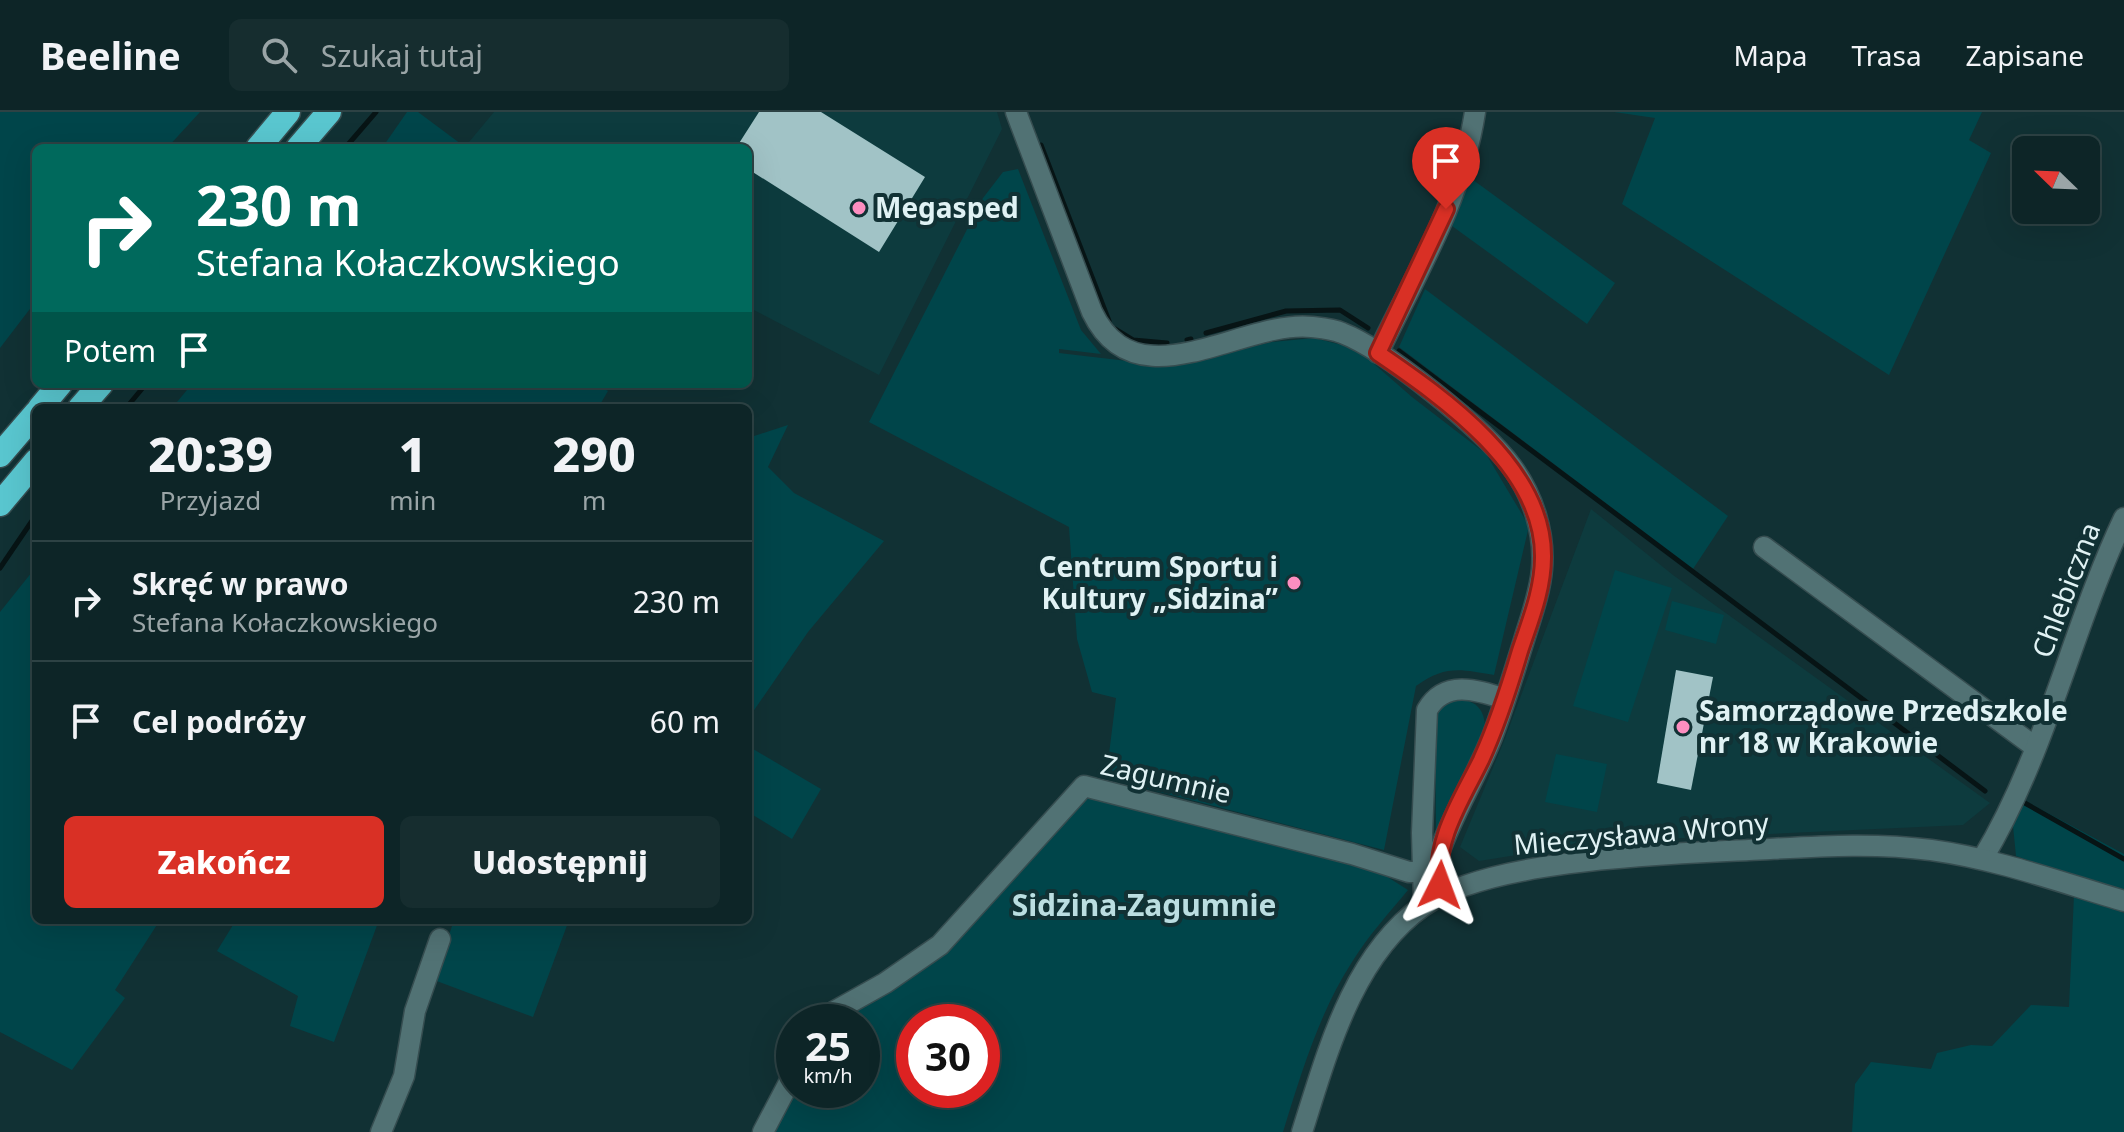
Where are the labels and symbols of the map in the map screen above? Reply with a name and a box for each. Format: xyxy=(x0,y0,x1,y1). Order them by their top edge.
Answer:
pin xyxy=(1412,127,1480,209)
north arrow xyxy=(2012,136,2100,224)
place label: Megasped xyxy=(875,188,1019,226)
marker: Megasped xyxy=(850,199,868,217)
street label: Chlebiczna xyxy=(2022,517,2108,663)
place label: Centrum Sportu i Kultury „Sidzina” xyxy=(1039,547,1279,617)
marker: Centrum Sportu i Kultury „Sidzina” xyxy=(1285,574,1303,592)
place label: Samorządowe Przedszkole nr 18 w Krakowie xyxy=(1699,691,2068,761)
marker: Samorządowe Przedszkole nr 18 w Krakowie xyxy=(1674,718,1692,736)
street label: Zagumnie xyxy=(1097,745,1235,811)
street label: Mieczysława Wrony xyxy=(1512,803,1771,863)
position arrow xyxy=(1398,843,1482,927)
district label: Sidzina-Zagumnie xyxy=(1012,884,1276,925)
speed limit sign: 30 xyxy=(896,1004,1000,1108)

